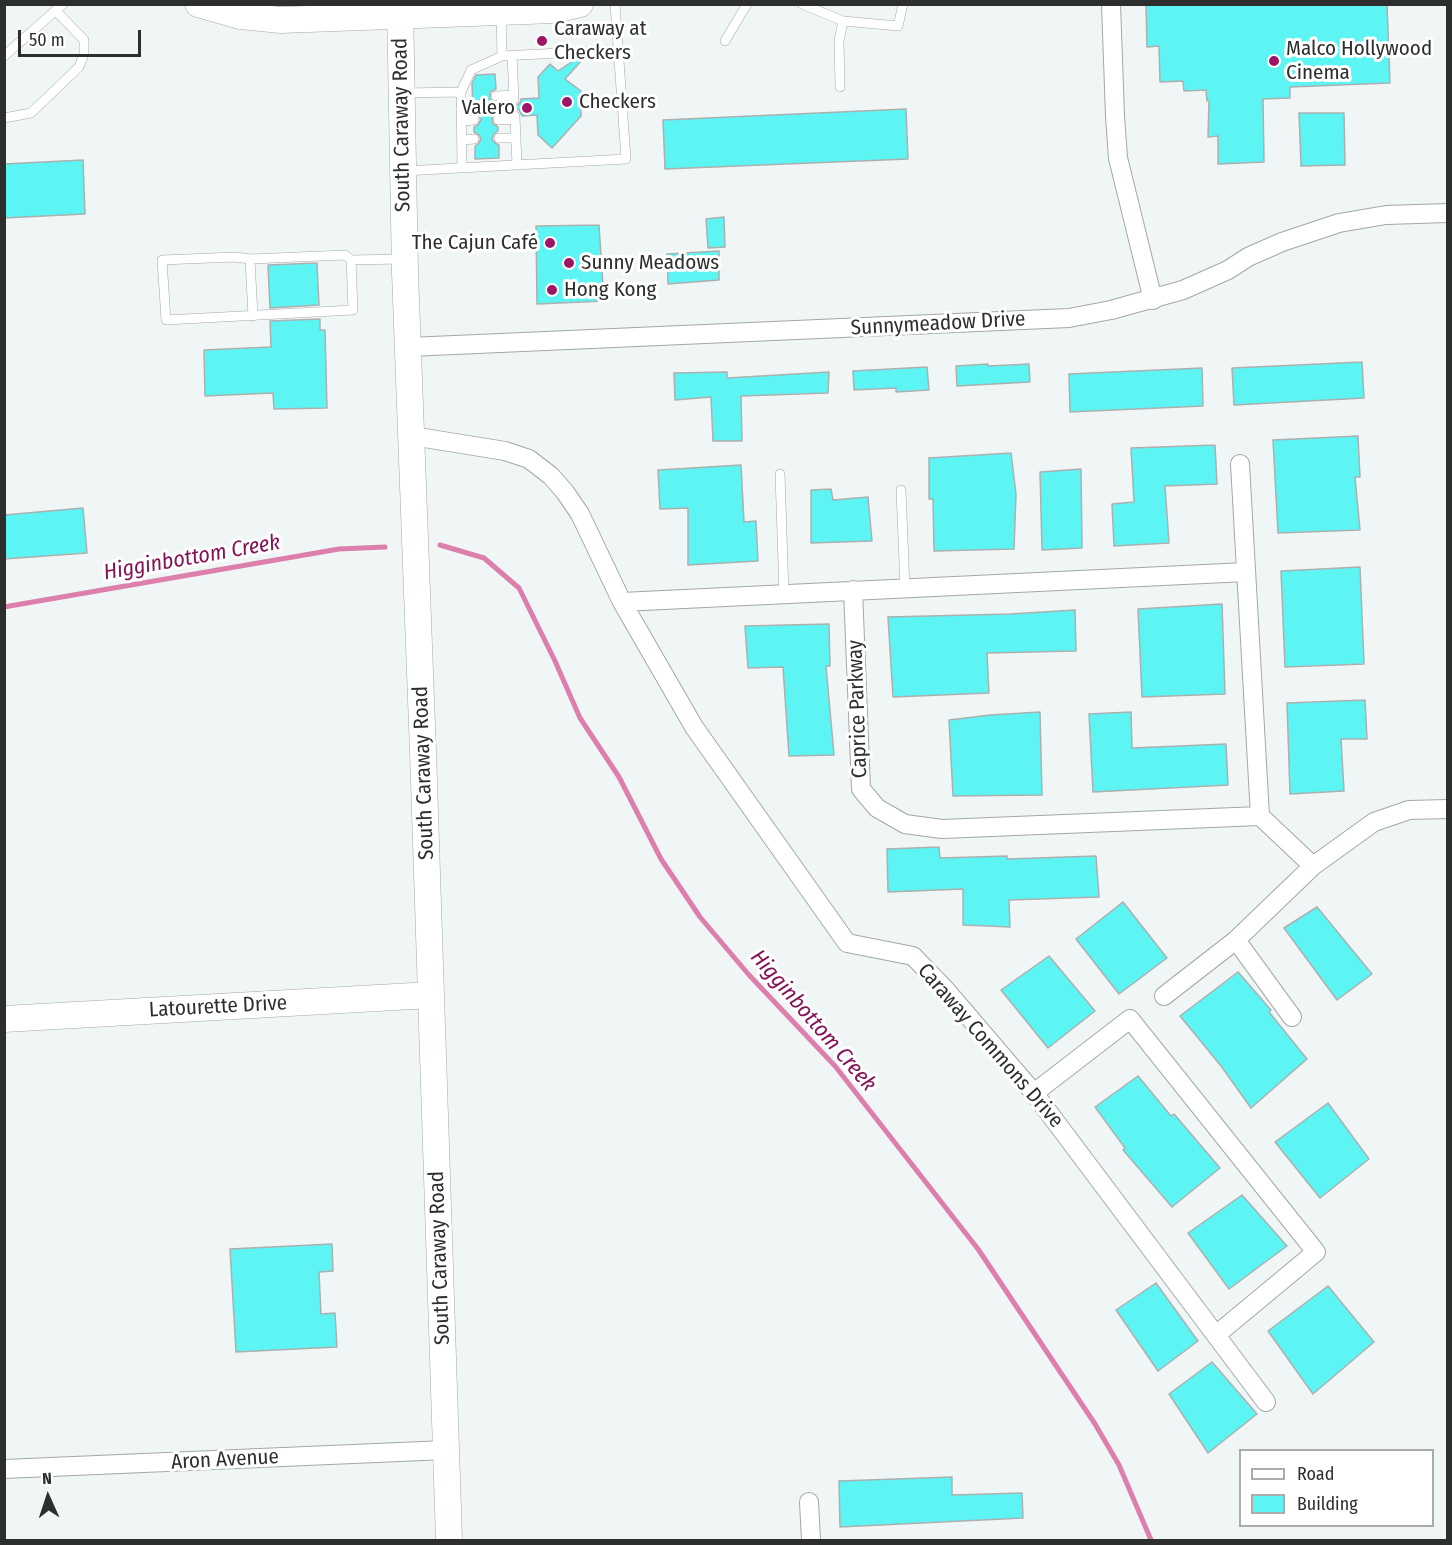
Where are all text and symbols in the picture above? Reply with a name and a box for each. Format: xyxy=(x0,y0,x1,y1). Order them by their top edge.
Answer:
place label: Caraway at Checkers xyxy=(554,16,647,66)
scale bar xyxy=(21,18,144,56)
text: 50 m xyxy=(29,29,65,51)
marker: Caraway at Checkers xyxy=(535,34,549,48)
place label: Malco Hollywood Cinema xyxy=(1286,36,1432,86)
street label: South Caraway Road xyxy=(388,38,416,212)
marker: Malco Hollywood Cinema xyxy=(1267,54,1281,68)
place label: Checkers xyxy=(579,89,656,115)
place label: Valero xyxy=(461,95,515,121)
marker: Checkers xyxy=(560,95,574,109)
marker: Valero xyxy=(520,101,534,115)
place label: The Cajun Café xyxy=(412,230,538,256)
marker: The Cajun Café xyxy=(543,236,557,250)
place label: Sunny Meadows xyxy=(581,250,719,276)
marker: Sunny Meadows xyxy=(562,256,576,270)
place label: Hong Kong xyxy=(564,277,656,303)
marker: Hong Kong xyxy=(545,283,559,297)
street label: Sunnymeadow Drive xyxy=(850,307,1026,341)
water label: Higginbottom Creek xyxy=(102,529,282,587)
street label: Caprice Parkway xyxy=(843,639,873,779)
street label: South Caraway Road xyxy=(408,686,440,860)
water label: Higginbottom Creek xyxy=(744,945,882,1097)
street label: Caraway Commons Drive xyxy=(912,959,1068,1133)
street label: Latourette Drive xyxy=(148,991,288,1023)
street label: South Caraway Road xyxy=(424,1171,456,1345)
street label: Aron Avenue xyxy=(170,1445,280,1475)
legend xyxy=(1239,1449,1434,1527)
text: Road xyxy=(1297,1463,1334,1485)
north arrow xyxy=(18,1467,78,1527)
text: N xyxy=(42,1469,52,1488)
text: Building xyxy=(1297,1493,1358,1515)

